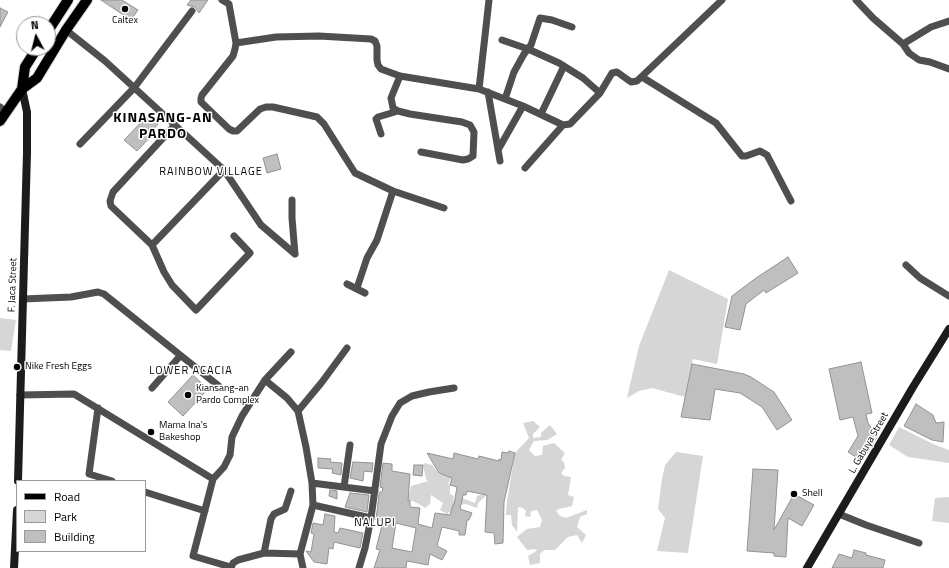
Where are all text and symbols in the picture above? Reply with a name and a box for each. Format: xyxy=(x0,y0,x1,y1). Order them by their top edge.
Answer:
marker: Caltex xyxy=(120,4,130,14)
place label: Caltex xyxy=(112,15,138,27)
north arrow xyxy=(16,16,56,56)
text: N xyxy=(30,17,39,33)
district label: KINASANG-AN PARDO xyxy=(113,111,213,144)
district label: RAINBOW VILLAGE xyxy=(159,165,263,179)
street label: F. Jaca Street xyxy=(6,258,20,312)
place label: Nike Fresh Eggs xyxy=(25,361,92,373)
marker: Nike Fresh Eggs xyxy=(12,362,22,372)
district label: LOWER ACACIA xyxy=(149,364,233,378)
place label: Kiansang-an Pardo Complex xyxy=(196,383,259,406)
marker: Kiansang-an Pardo Complex xyxy=(183,390,193,400)
street label: L. Gabuya Street xyxy=(847,410,891,476)
place label: Mama Ina's Bakeshop xyxy=(159,420,207,444)
marker: Mama Ina's Bakeshop xyxy=(146,427,156,437)
legend xyxy=(16,480,146,552)
text: Road xyxy=(54,487,80,506)
place label: Shell xyxy=(802,488,822,500)
marker: Shell xyxy=(789,489,799,499)
text: Park xyxy=(54,507,77,526)
district label: NALUPI xyxy=(354,516,396,530)
text: Building xyxy=(54,527,95,546)

